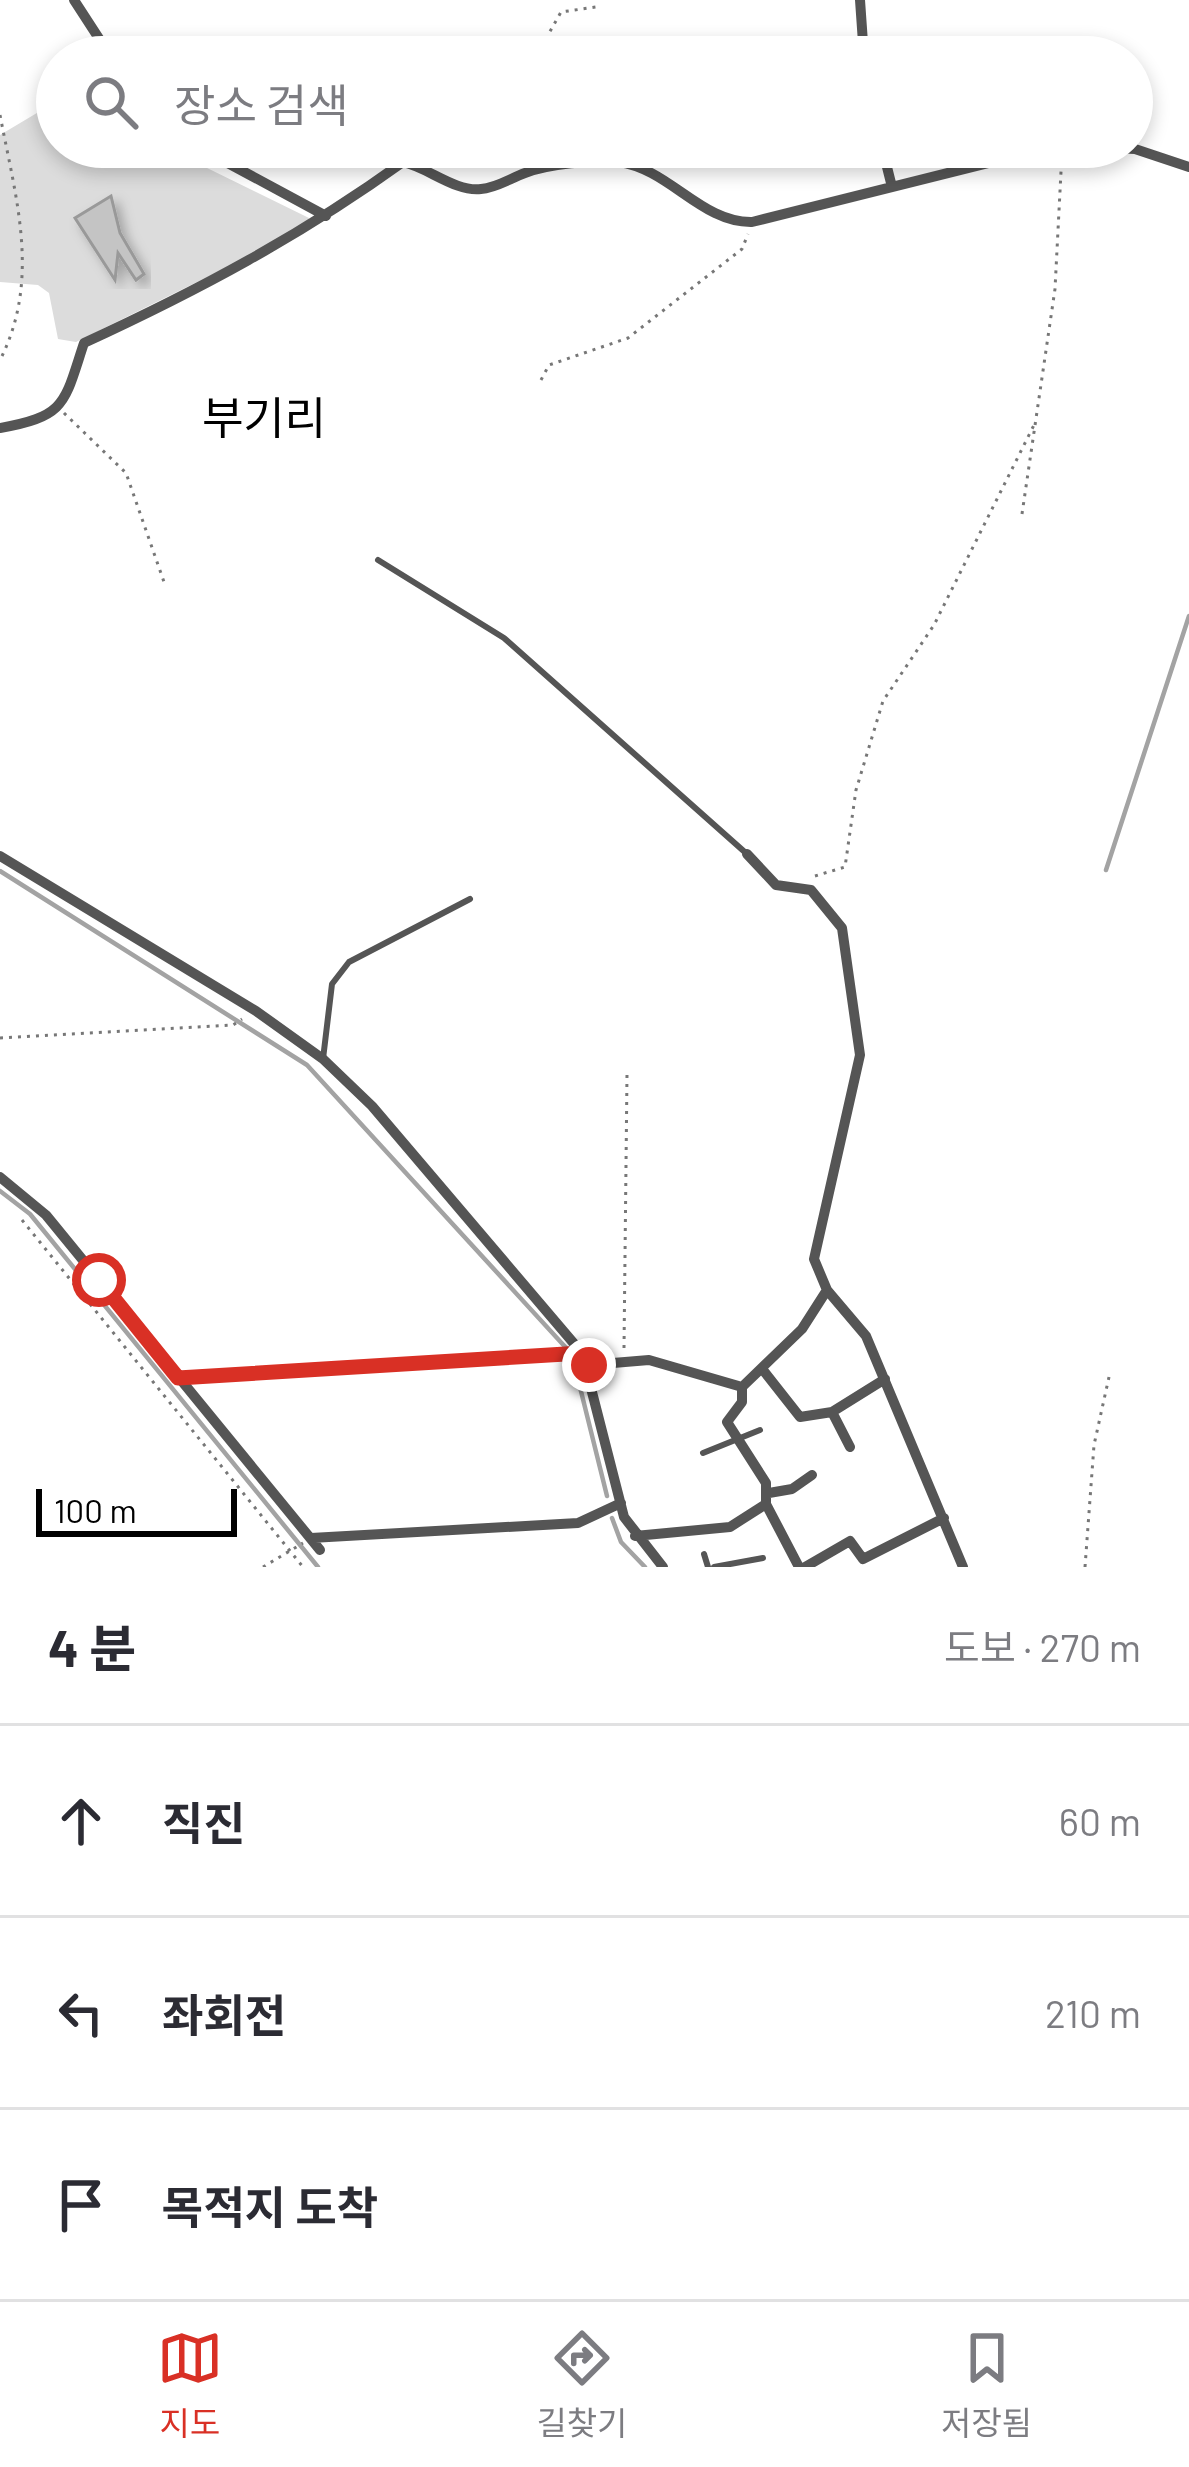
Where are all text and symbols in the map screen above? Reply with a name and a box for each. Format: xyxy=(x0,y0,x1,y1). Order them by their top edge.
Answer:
search box xyxy=(36,36,1153,168)
icon: search xyxy=(78,69,144,135)
text: 장소 검색 xyxy=(174,77,349,131)
district label: 부기리 xyxy=(202,389,326,443)
route start xyxy=(72,1253,126,1307)
route end xyxy=(562,1338,616,1392)
scale bar xyxy=(36,1483,237,1536)
text: 100 m xyxy=(54,1490,137,1530)
text: 4 분 xyxy=(48,1616,136,1677)
text: 도보 · 270 m xyxy=(944,1623,1141,1670)
icon: ahead xyxy=(48,1788,114,1854)
text: 직진 xyxy=(162,1795,245,1849)
text: 60 m xyxy=(1059,1797,1141,1844)
icon: left xyxy=(48,1980,114,2046)
text: 좌회전 xyxy=(162,1987,286,2041)
text: 210 m xyxy=(1045,1989,1141,2036)
icon: arrive xyxy=(48,2172,114,2238)
text: 목적지 도착 xyxy=(162,2179,378,2233)
tab: 지도 xyxy=(157,2325,223,2445)
tab: 길찾기 xyxy=(536,2325,627,2445)
tab: 저장됨 xyxy=(941,2325,1032,2445)

